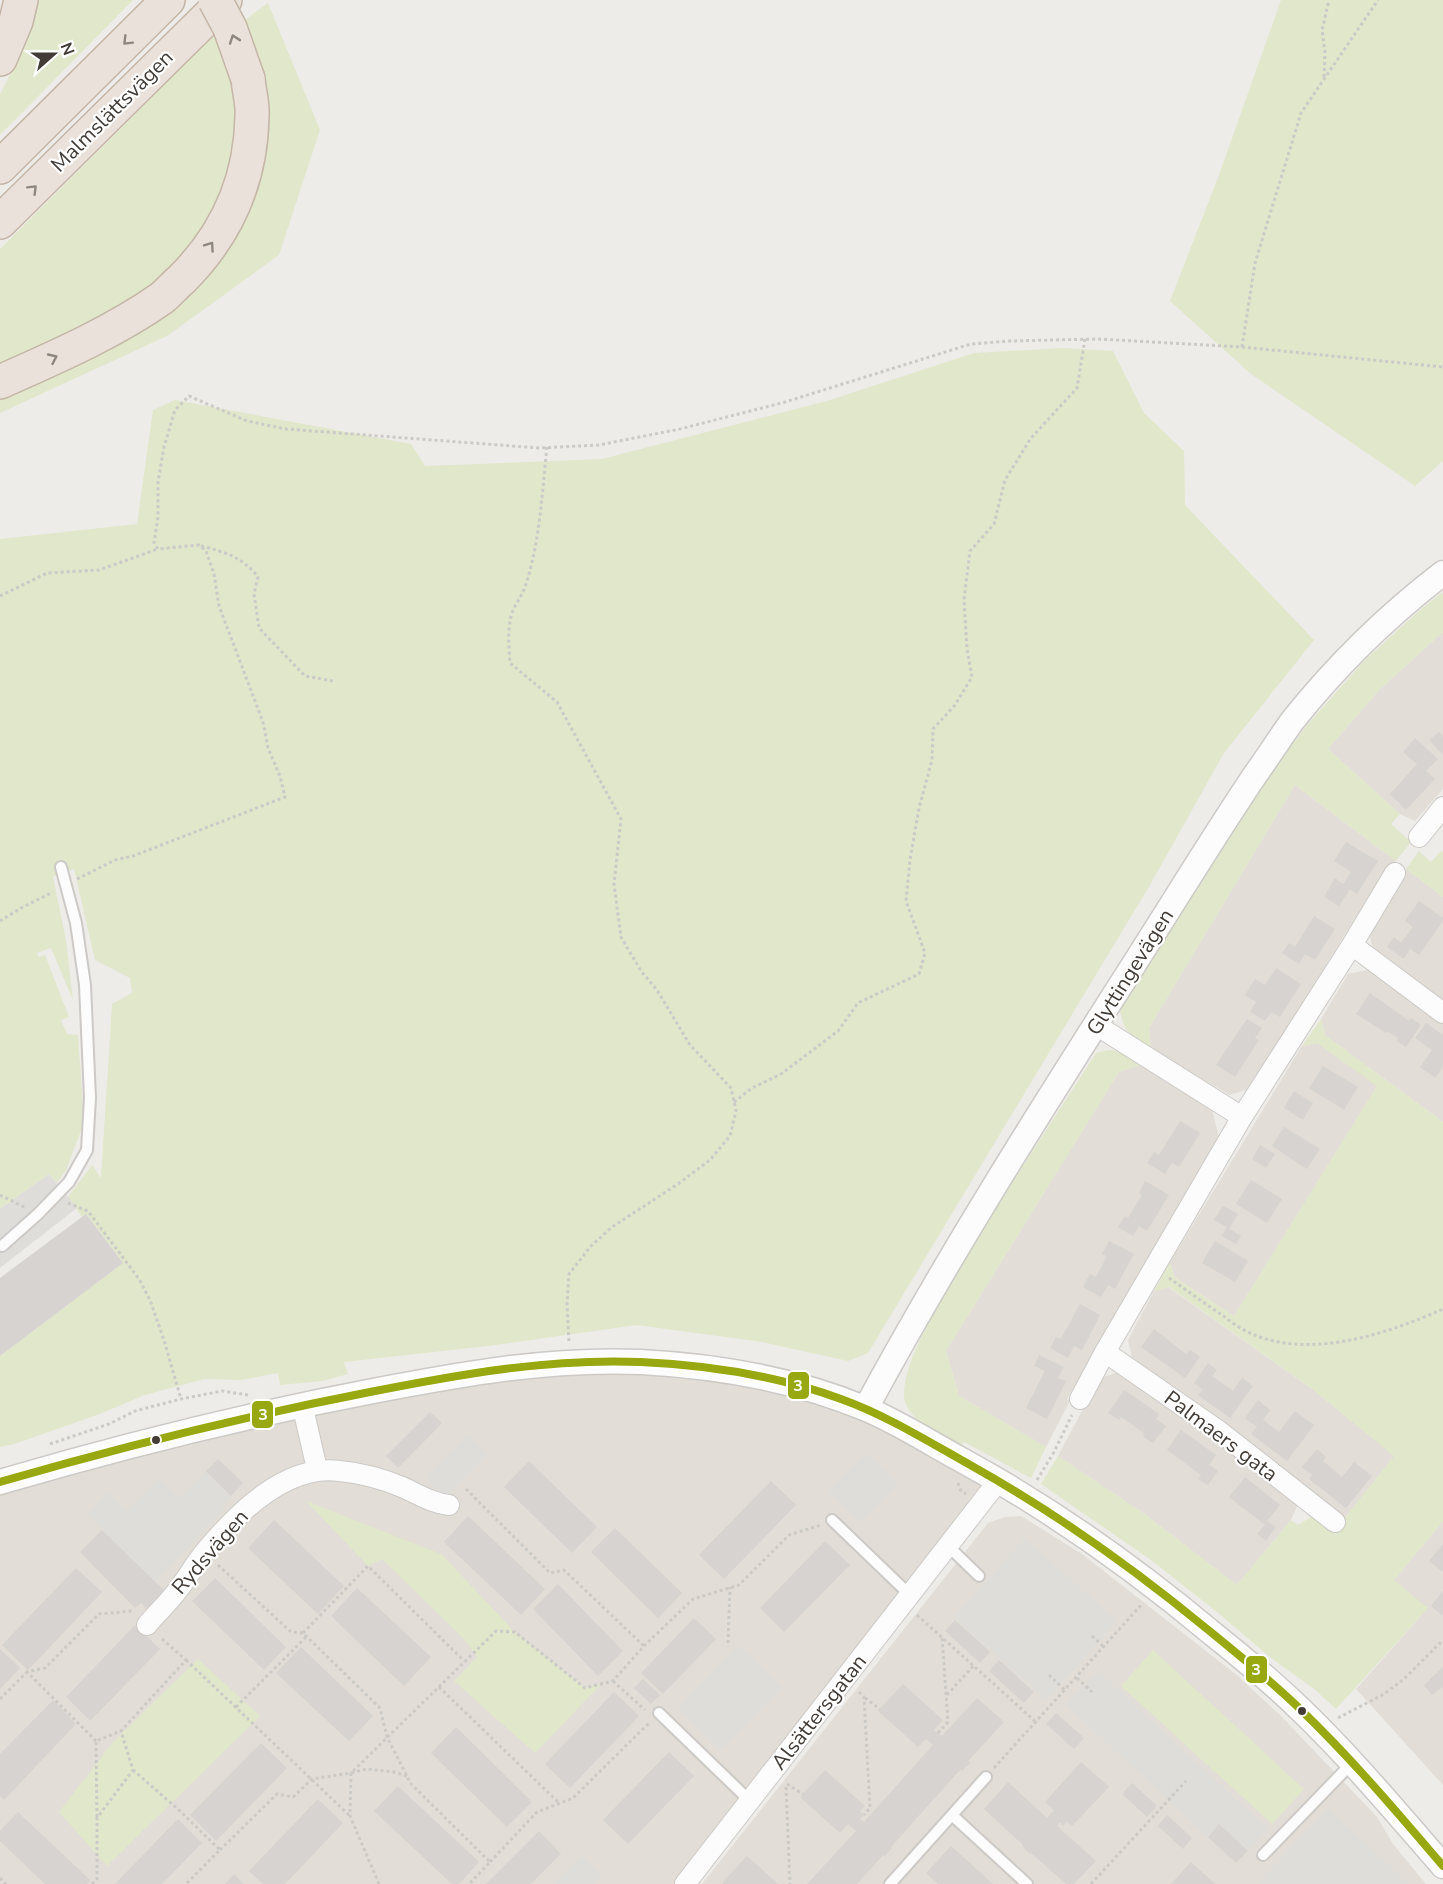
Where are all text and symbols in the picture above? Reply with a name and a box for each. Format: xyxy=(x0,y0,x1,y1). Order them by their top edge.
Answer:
north arrow xyxy=(24,24,84,84)
one-way arrow xyxy=(123,34,134,45)
one-way arrow xyxy=(228,34,241,44)
text: N xyxy=(55,39,79,59)
street label: Malmslättsvägen xyxy=(45,44,179,178)
one-way arrow xyxy=(25,185,36,196)
one-way arrow xyxy=(203,242,214,253)
one-way arrow xyxy=(47,353,58,365)
street label: Glyttingevägen xyxy=(1080,904,1180,1040)
line badge: 3 xyxy=(787,1371,810,1400)
text: 3 xyxy=(793,1375,803,1397)
street label: Palmaers gata xyxy=(1159,1384,1283,1488)
line badge: 3 xyxy=(251,1400,274,1429)
text: 3 xyxy=(258,1404,268,1426)
unlabelled marker xyxy=(150,1434,162,1446)
street label: Rydsvägen xyxy=(165,1504,255,1600)
street label: Alsättersgatan xyxy=(765,1648,873,1776)
line badge: 3 xyxy=(1245,1655,1268,1684)
text: 3 xyxy=(1251,1659,1261,1681)
unlabelled marker xyxy=(1296,1705,1308,1717)

